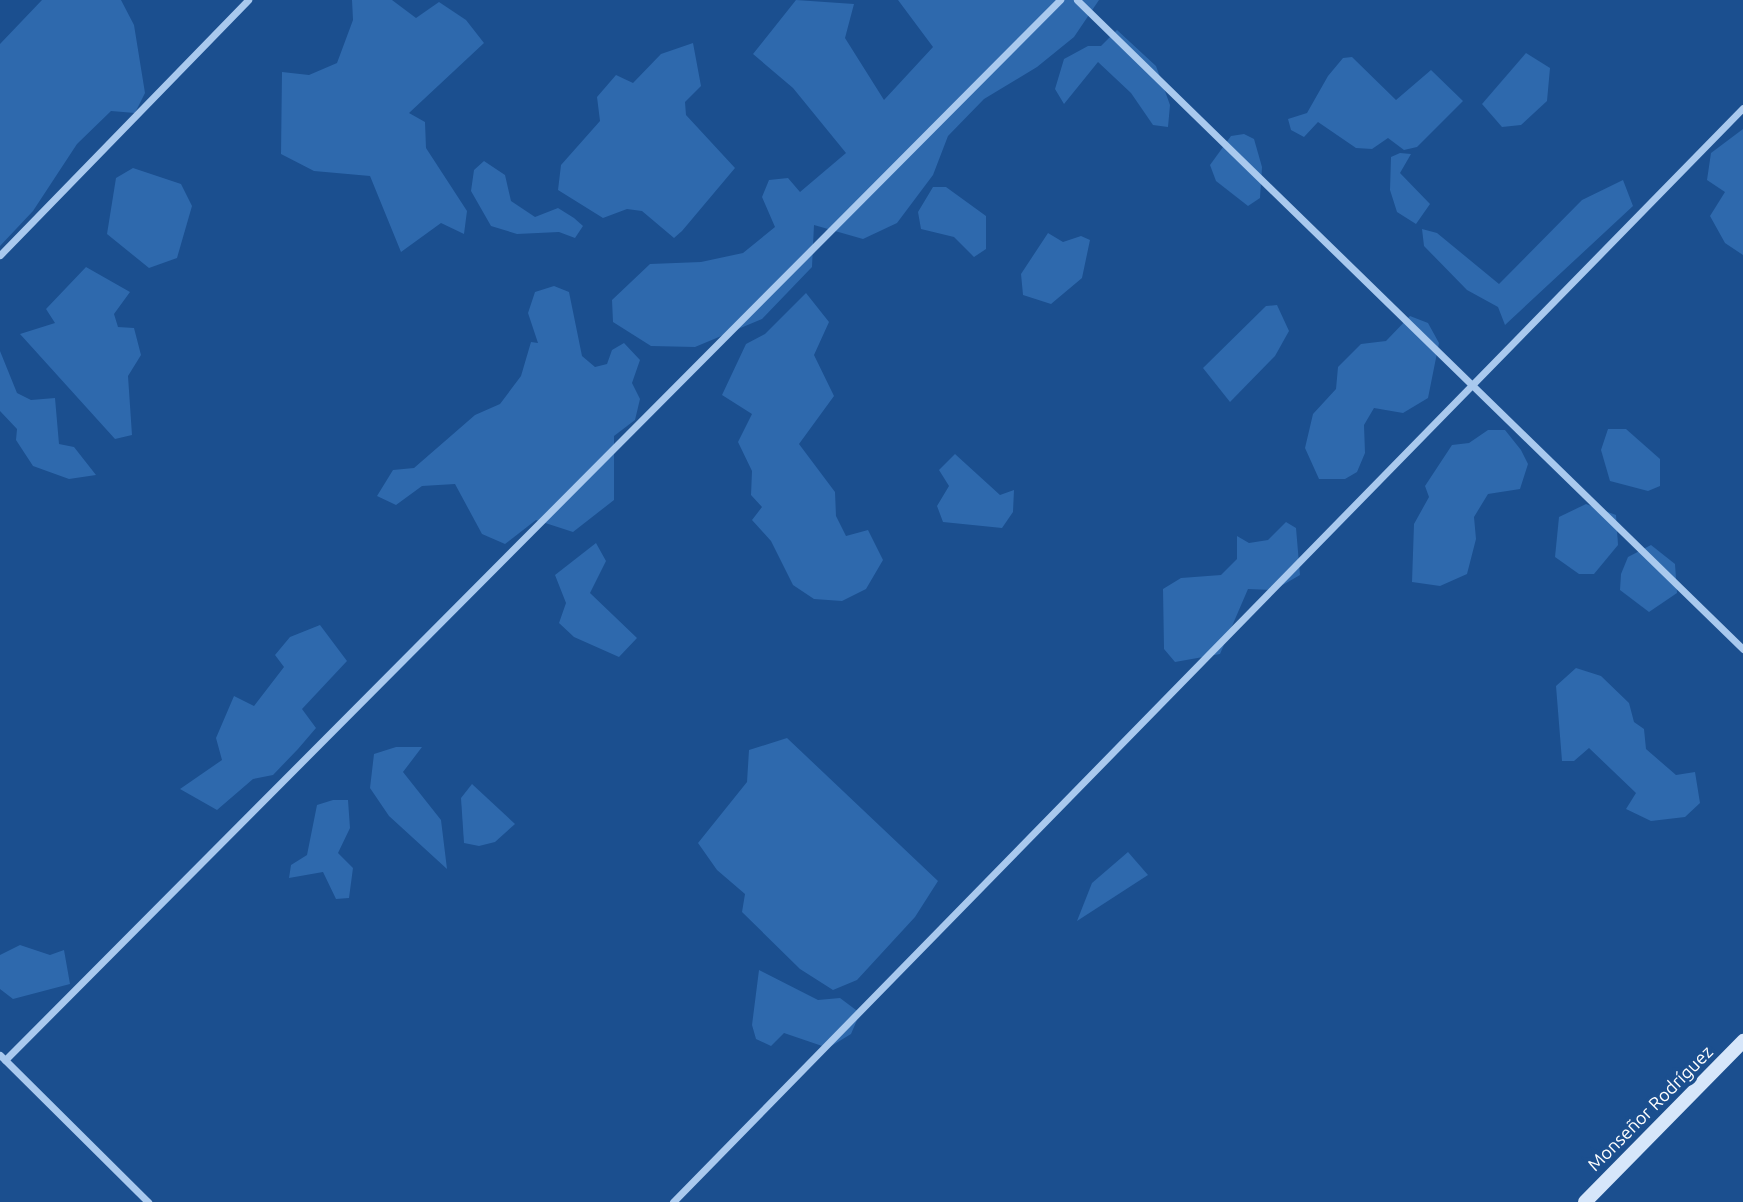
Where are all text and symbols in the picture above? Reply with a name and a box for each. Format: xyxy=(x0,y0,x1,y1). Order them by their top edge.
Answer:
street label: Monseñor Rodríguez xyxy=(1583,1041,1717,1175)

